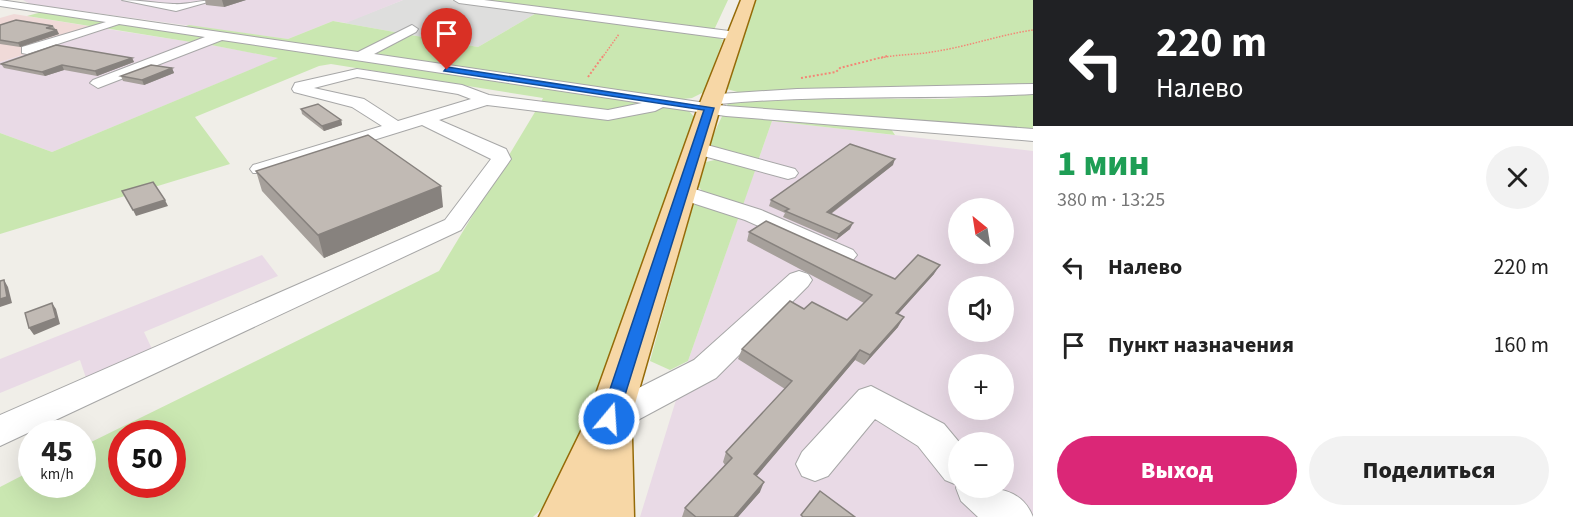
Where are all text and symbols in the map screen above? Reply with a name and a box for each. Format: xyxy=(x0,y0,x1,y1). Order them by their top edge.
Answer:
pin xyxy=(421,8,472,70)
text: 220 m xyxy=(1156,13,1267,73)
icon: arrive xyxy=(430,17,463,50)
icon: left xyxy=(1057,24,1135,102)
text: Налево xyxy=(1156,69,1243,108)
text: 1 мин xyxy=(1057,138,1150,189)
button: close xyxy=(1486,146,1549,209)
text: 380 m · 13:25 xyxy=(1057,186,1165,214)
north arrow xyxy=(948,198,1014,264)
map controls xyxy=(948,198,1014,498)
icon: left xyxy=(1057,251,1090,284)
text: Налево xyxy=(1108,251,1182,283)
text: 220 m xyxy=(1494,251,1549,283)
button: sound xyxy=(948,276,1014,342)
icon: arrive xyxy=(1057,329,1090,362)
text: Пункт назначения xyxy=(1108,329,1294,361)
text: 160 m xyxy=(1494,329,1549,361)
button: + xyxy=(948,354,1014,420)
position arrow xyxy=(577,387,641,451)
speed limit sign: 50 xyxy=(108,420,186,498)
text: 45 xyxy=(41,430,73,473)
button: − xyxy=(948,432,1014,498)
button: Выход xyxy=(1057,436,1297,505)
button: Поделиться xyxy=(1309,436,1549,505)
text: km/h xyxy=(40,464,74,485)

